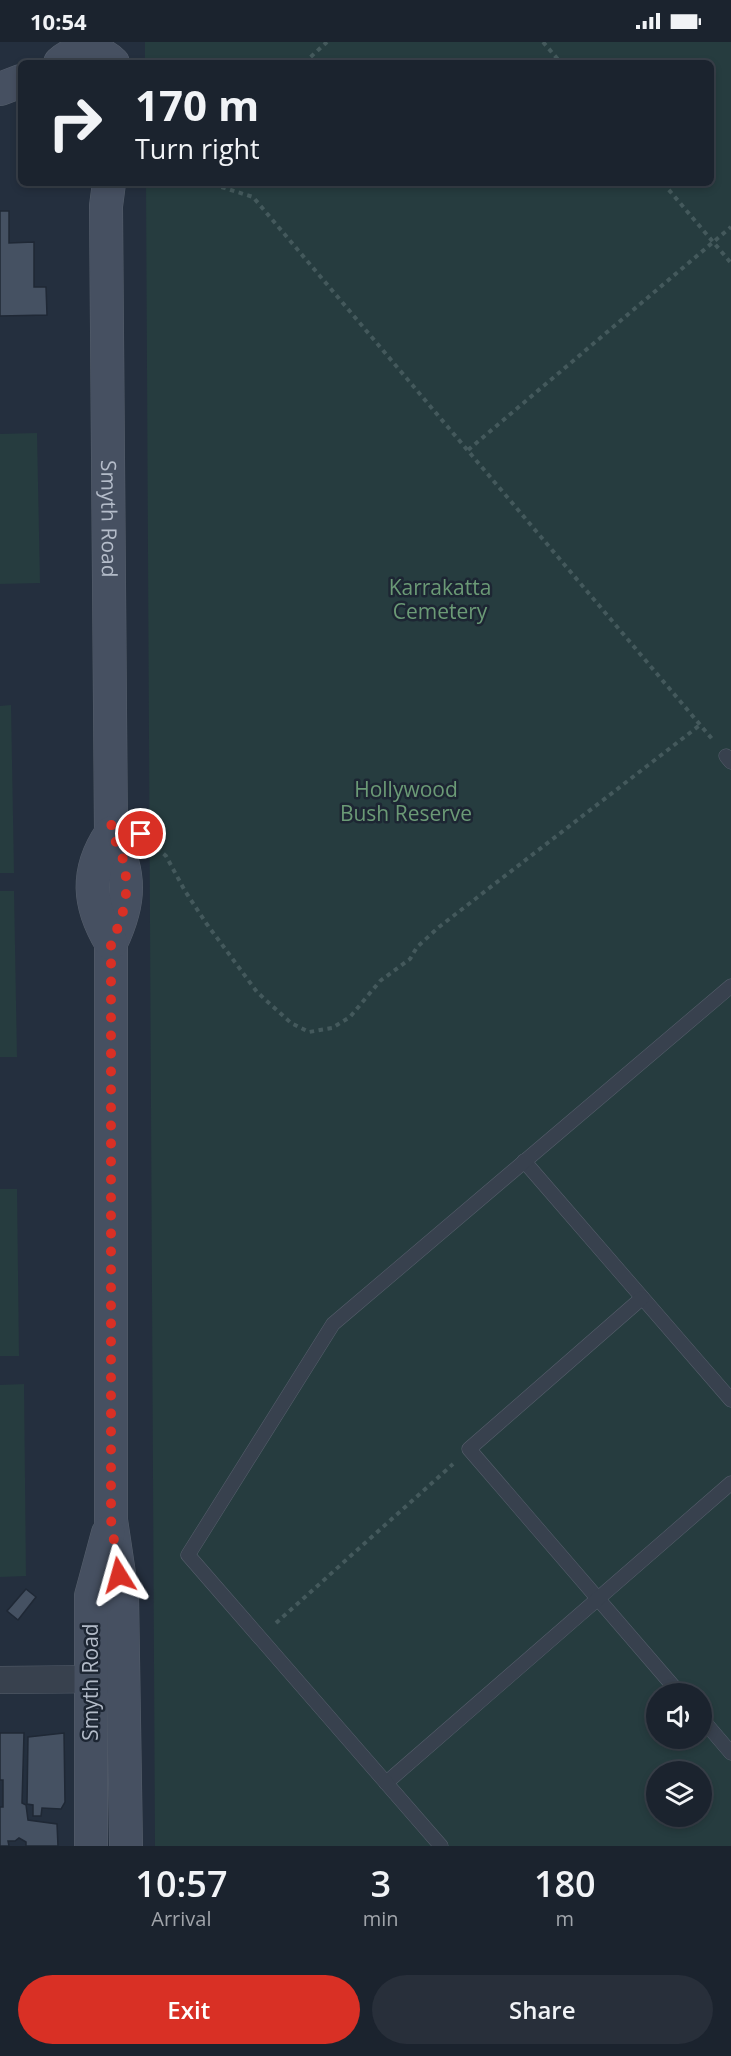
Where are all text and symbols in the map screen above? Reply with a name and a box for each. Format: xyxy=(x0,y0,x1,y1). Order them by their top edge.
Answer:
text: 10:54 xyxy=(30,6,87,36)
text: 170 m xyxy=(135,76,259,133)
icon: right xyxy=(36,84,114,162)
text: Turn right xyxy=(135,130,260,167)
street label: Smyth Road xyxy=(95,460,124,578)
park label: Karrakatta Cemetery xyxy=(389,573,491,625)
park label: Hollywood Bush Reserve xyxy=(340,775,472,827)
pin xyxy=(115,808,166,859)
icon: arrive xyxy=(124,817,157,850)
position arrow xyxy=(87,1543,151,1607)
street label: Smyth Road xyxy=(76,1623,104,1741)
map controls xyxy=(646,1683,712,1827)
button: sound xyxy=(646,1683,712,1749)
button: layers xyxy=(646,1761,712,1827)
text: 10:57 xyxy=(135,1859,228,1908)
text: 3 xyxy=(370,1859,391,1908)
text: 180 xyxy=(534,1859,596,1908)
text: Arrival xyxy=(151,1905,212,1932)
text: min xyxy=(363,1905,399,1932)
text: m xyxy=(556,1905,574,1932)
button: Exit xyxy=(18,1975,360,2044)
button: Share xyxy=(372,1975,713,2044)

